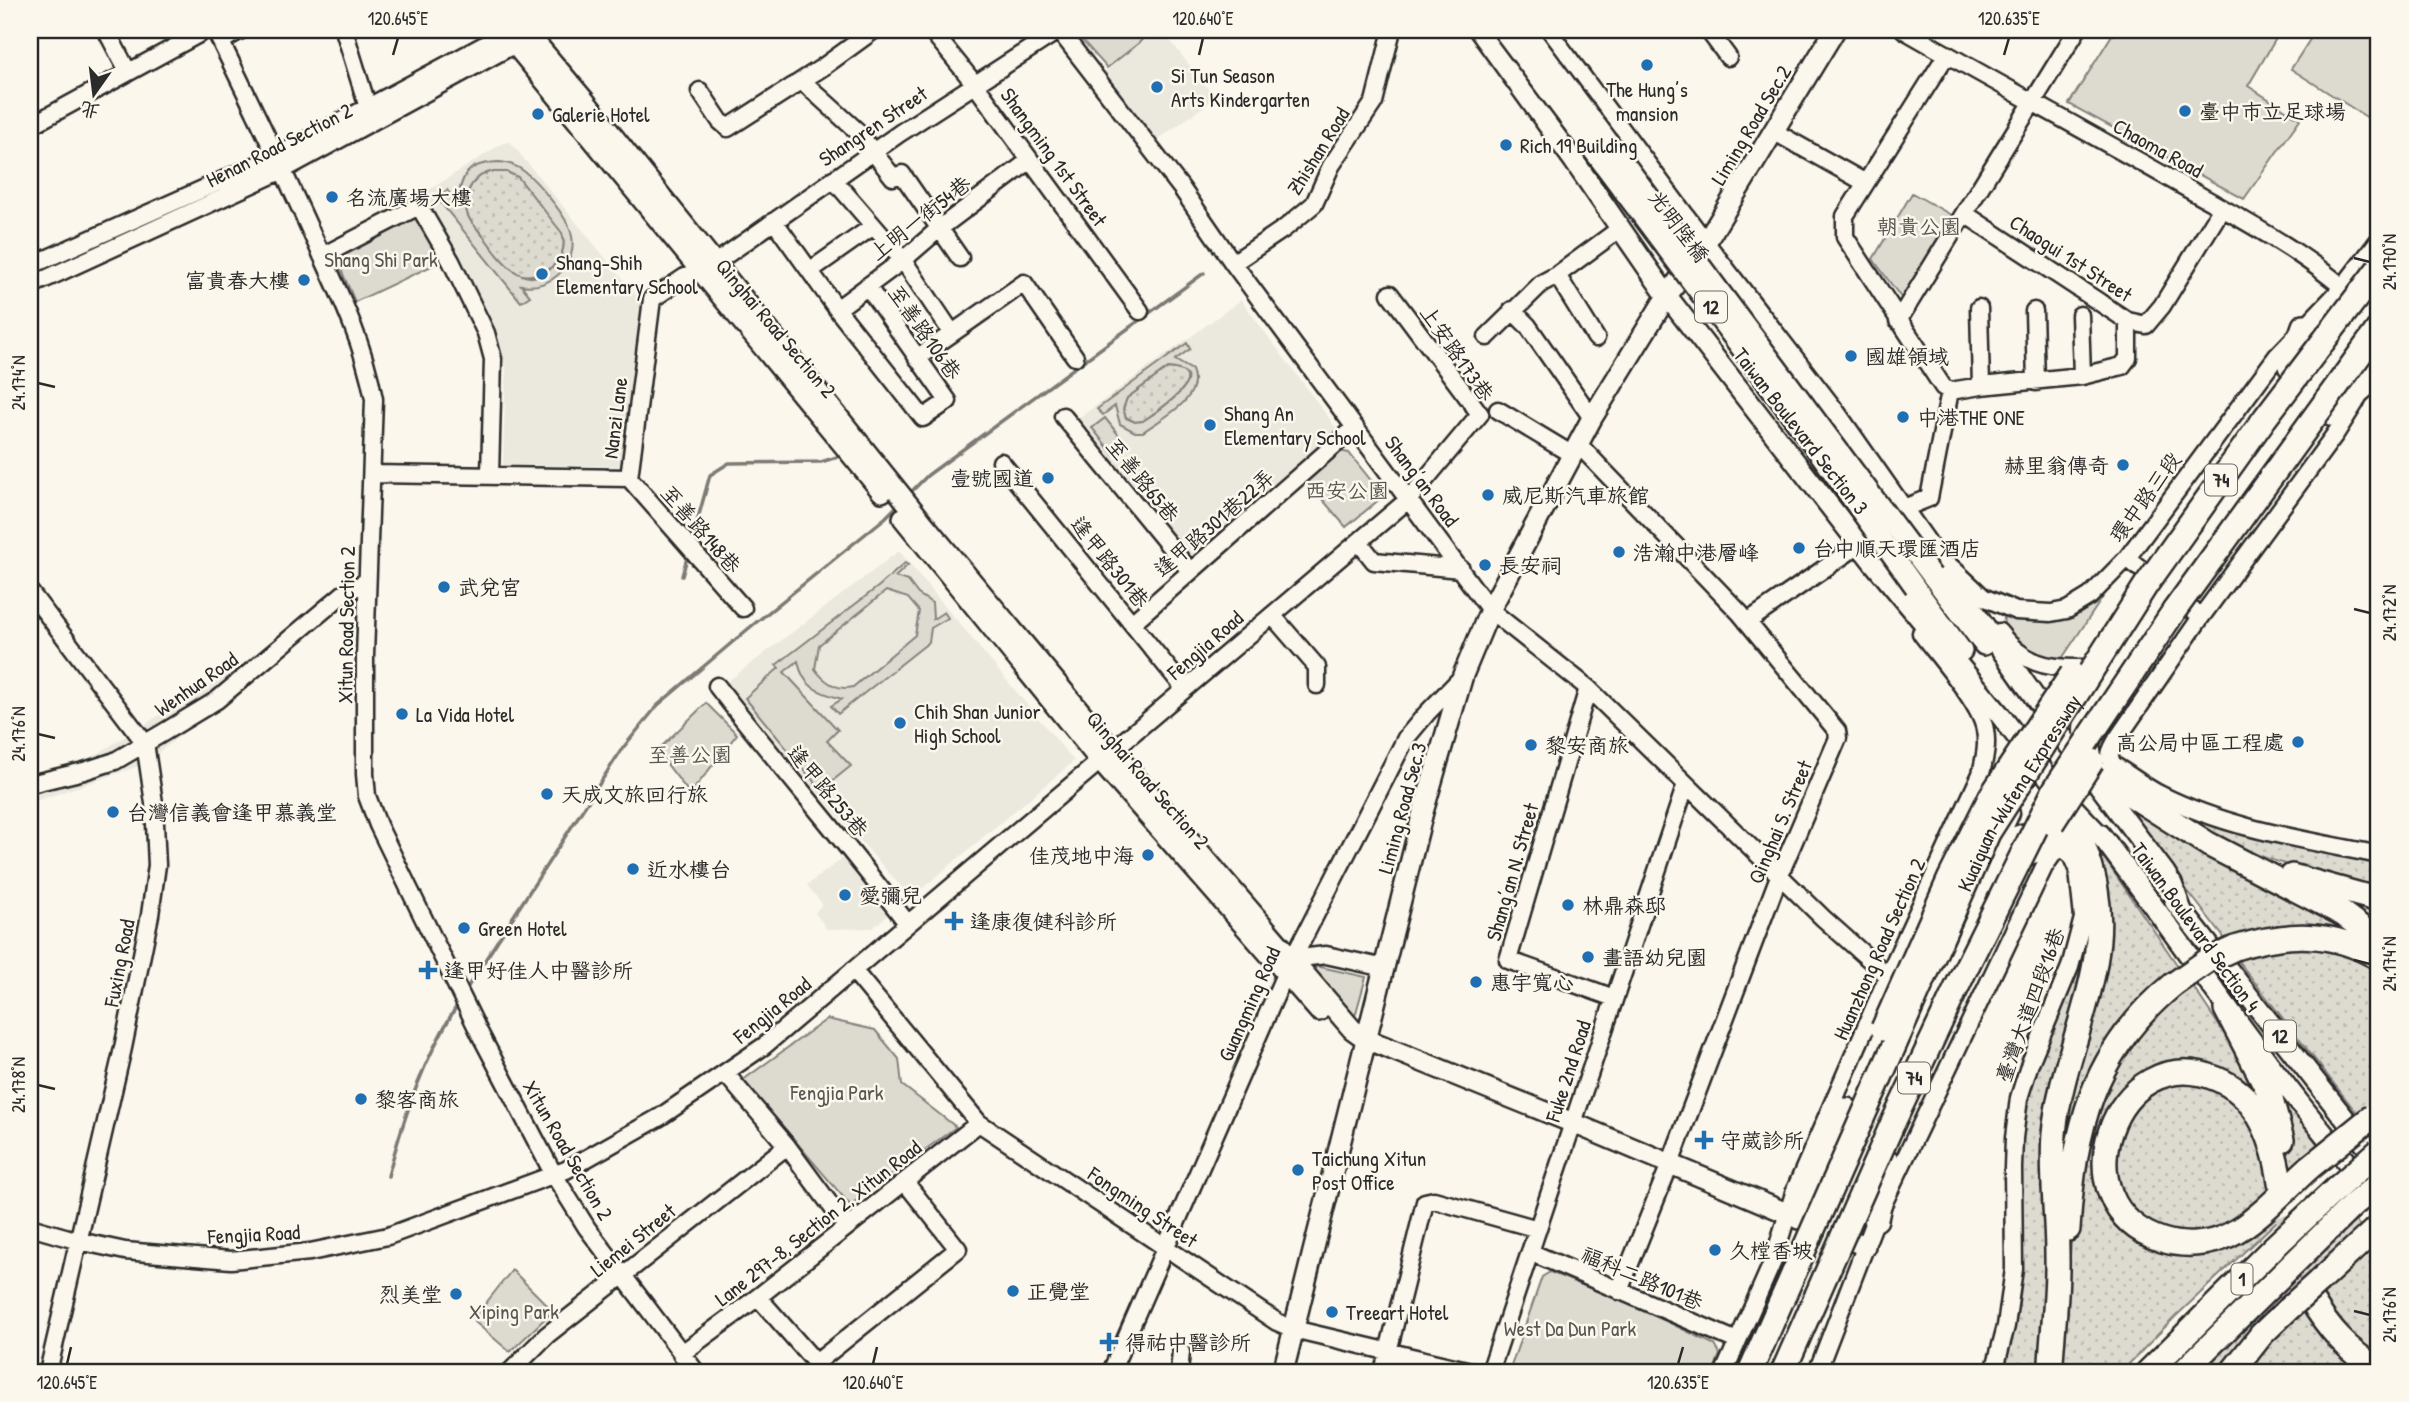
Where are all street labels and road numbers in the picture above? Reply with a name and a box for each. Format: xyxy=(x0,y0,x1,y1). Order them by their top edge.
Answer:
street label: Liming Road Sec.2 xyxy=(1704,60,1798,190)
street label: Shangren Street xyxy=(813,79,934,173)
street label: Shangming 1st Street xyxy=(994,82,1115,233)
street label: Henan Road Section 2 xyxy=(201,96,357,194)
street label: Zhishan Road xyxy=(1280,102,1356,200)
street label: Chaoma Road xyxy=(2108,111,2208,185)
street label: 上明一街54巷 xyxy=(863,169,977,267)
street label: 光明陸橋 xyxy=(1642,184,1716,268)
street label: Chaogui 1st Street xyxy=(2004,207,2139,309)
street label: Qinghai Road Section 2 xyxy=(709,252,843,404)
street label: 至善路106巷 xyxy=(882,279,968,385)
road number: 12 xyxy=(1695,292,1727,322)
street label: 上安路173巷 xyxy=(1413,299,1501,407)
street label: Taiwan Boulevard Section 3 xyxy=(1727,341,1875,521)
street label: Nanzi Lane xyxy=(596,376,634,460)
street label: Shang’an Road xyxy=(1378,429,1466,533)
street label: 至善路65巷 xyxy=(1100,432,1186,528)
street label: 環中路三段 xyxy=(2102,446,2188,548)
street label: 逢甲路301巷22弄 xyxy=(1147,462,1281,584)
road number: 74 xyxy=(2205,464,2237,495)
street label: 至善路148巷 xyxy=(654,479,748,579)
street label: 逢甲路301巷 xyxy=(1064,510,1156,614)
street label: Xitun Road Section 2 xyxy=(330,546,362,704)
street label: Fengjia Road xyxy=(1160,604,1249,687)
street label: Wenhua Road xyxy=(149,645,243,723)
street label: Kuaiguan-Wufeng Expressway xyxy=(1950,688,2087,896)
street label: Qinghai Road Section 2 xyxy=(1080,705,1216,855)
street label: 逢甲路253巷 xyxy=(781,739,875,843)
street label: Liming Road Sec.3 xyxy=(1371,739,1433,877)
street label: Qinghai S. Street xyxy=(1741,755,1819,888)
street label: Shang’an N. Street xyxy=(1478,799,1546,944)
street label: Taiwan Boulevard Section 4 xyxy=(2125,836,2267,1018)
street label: Huanzhong Road Section 2 xyxy=(1826,853,1932,1044)
street label: Fuxing Road xyxy=(96,917,142,1010)
street label: 臺灣大道四段16巷 xyxy=(1988,923,2072,1087)
street label: Guangming Road xyxy=(1211,942,1287,1066)
street label: Fengjia Road xyxy=(726,970,817,1051)
street label: Fuke 2nd Road xyxy=(1538,1017,1598,1126)
road number: 12 xyxy=(2264,1020,2296,1052)
road number: 74 xyxy=(1898,1062,1930,1094)
street label: Xitun Road Section 2 xyxy=(516,1075,620,1225)
street label: Lane 297-8, Section 2, Xitun Road xyxy=(709,1133,927,1313)
street label: Fongming Street xyxy=(1082,1159,1204,1255)
street label: Liemei Street xyxy=(584,1196,682,1283)
street label: Fengjia Road xyxy=(206,1217,301,1251)
street label: 福科二路101巷 xyxy=(1577,1239,1707,1317)
road number: 1 xyxy=(2232,1264,2252,1294)

